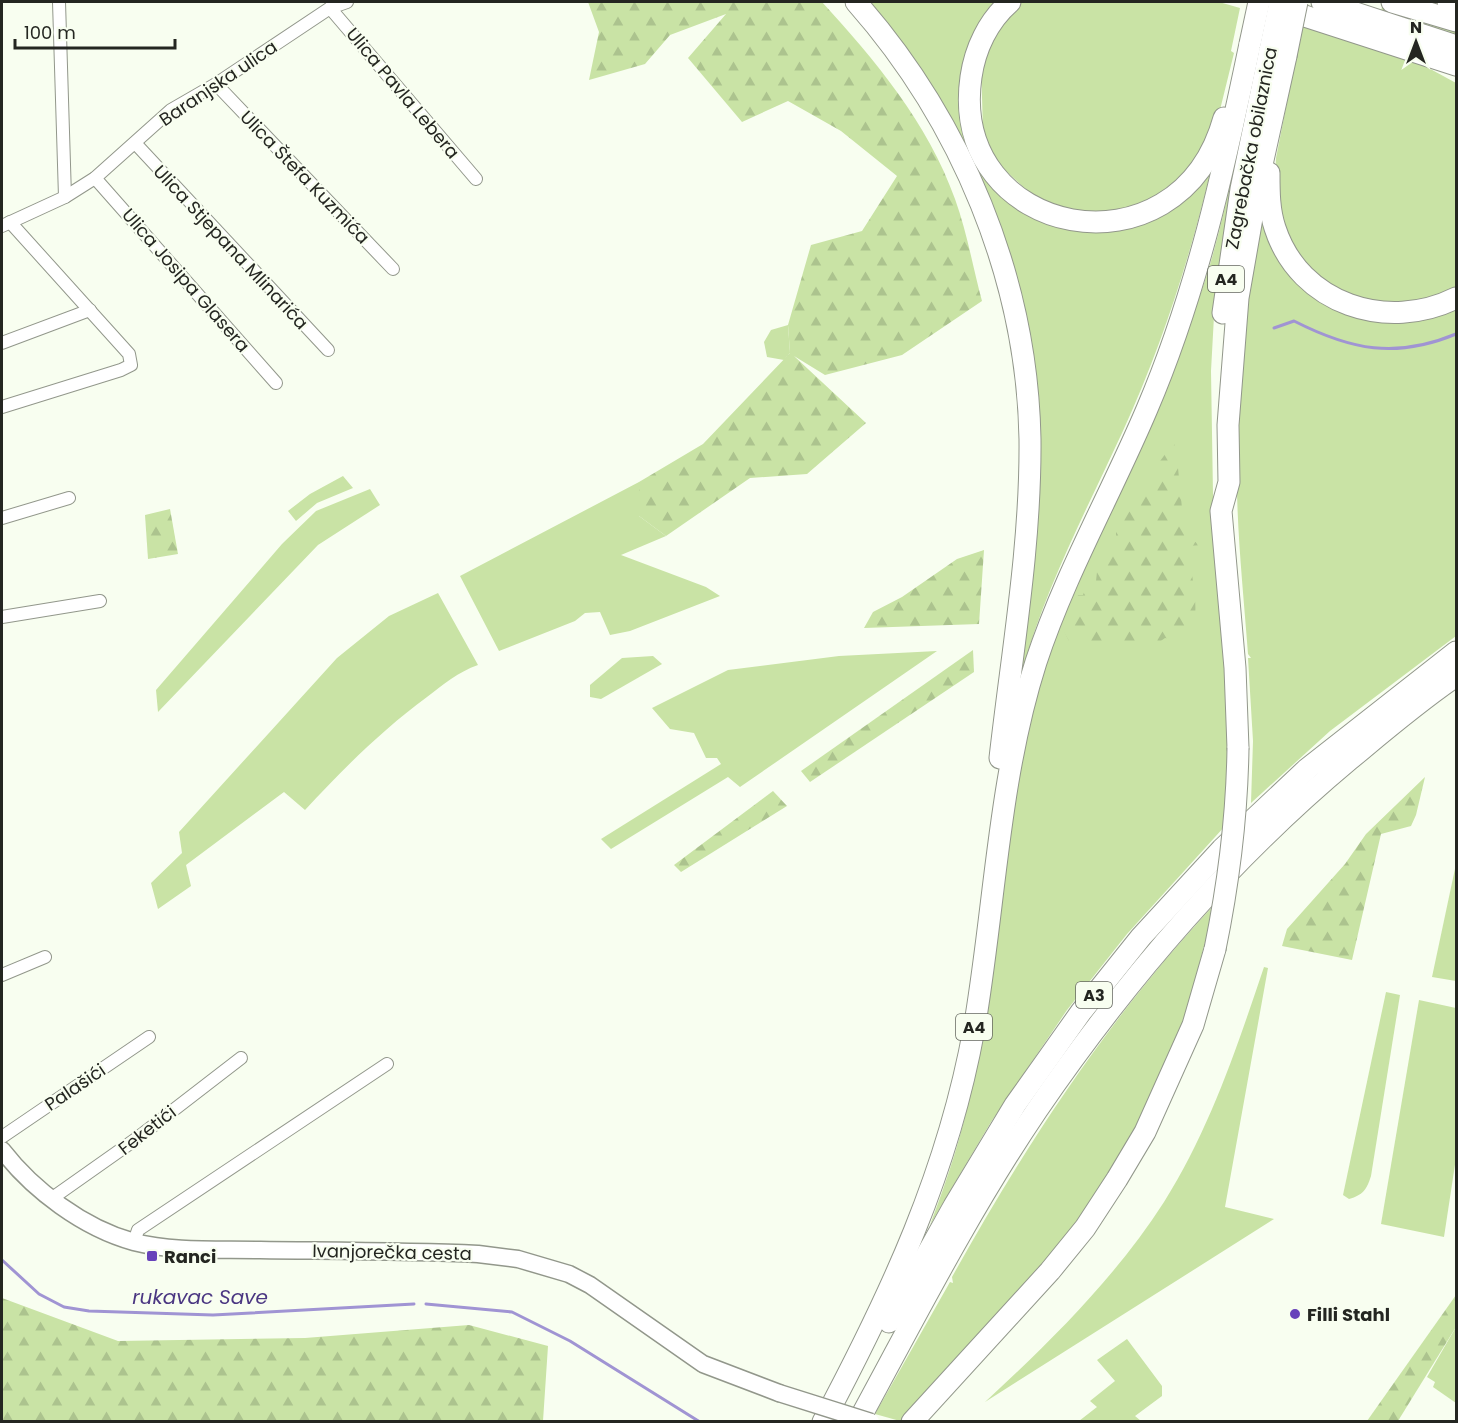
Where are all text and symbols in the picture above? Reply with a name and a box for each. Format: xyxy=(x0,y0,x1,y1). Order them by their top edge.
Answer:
scale bar xyxy=(15,12,176,50)
north arrow xyxy=(1386,12,1446,72)
text: N xyxy=(1410,16,1422,39)
text: 100 m xyxy=(24,20,76,45)
street label: Ulica Pavla Lebera xyxy=(341,22,465,164)
street label: Baranjska ulica xyxy=(154,34,282,132)
street label: Zagrebačka obilaznica xyxy=(1219,45,1283,251)
street label: Ulica Štefa Kuzmića xyxy=(235,105,375,249)
street label: Ulica Stjepana Mlinarića xyxy=(148,159,314,335)
street label: Ulica Josipa Glasera xyxy=(117,203,255,357)
road number: A4 xyxy=(1208,266,1244,292)
road number: A3 xyxy=(1076,982,1112,1008)
road number: A4 xyxy=(956,1014,992,1040)
street label: Palašići xyxy=(40,1058,110,1116)
street label: Feketići xyxy=(113,1100,181,1160)
street label: Ivanjorečka cesta xyxy=(312,1238,472,1266)
place label: Ranci xyxy=(164,1244,216,1269)
marker: Ranci xyxy=(145,1249,159,1263)
water label: rukavac Save xyxy=(132,1283,268,1311)
place label: Filli Stahl xyxy=(1307,1302,1390,1327)
marker: Filli Stahl xyxy=(1288,1307,1302,1321)

